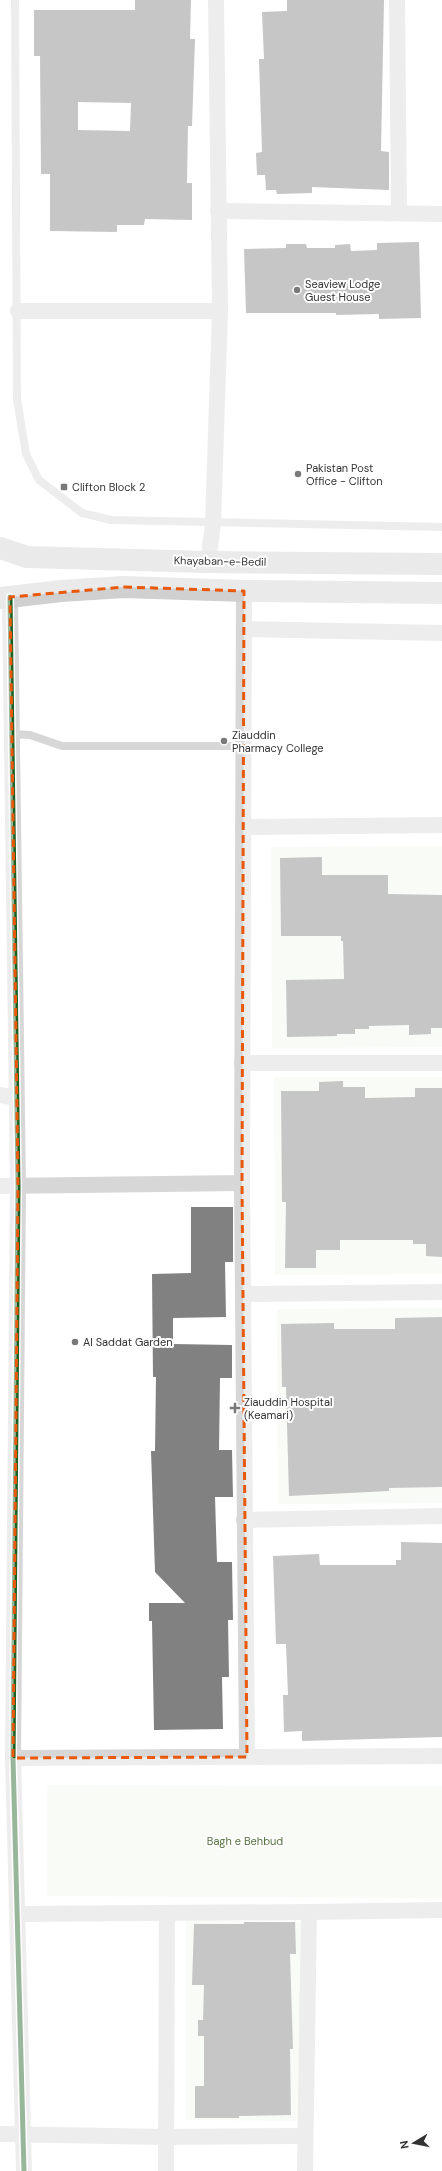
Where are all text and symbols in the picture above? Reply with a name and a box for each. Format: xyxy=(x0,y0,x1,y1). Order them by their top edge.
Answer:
place label: Seaview Lodge Guest House xyxy=(305,277,380,304)
marker: Seaview Lodge Guest House xyxy=(292,285,302,295)
place label: Pakistan Post Office - Clifton xyxy=(306,461,383,488)
marker: Pakistan Post Office - Clifton xyxy=(293,469,303,479)
place label: Clifton Block 2 xyxy=(72,480,145,494)
marker: Clifton Block 2 xyxy=(59,482,69,492)
street label: Khayaban-e-Bedil xyxy=(174,553,266,569)
place label: Ziauddin Pharmacy College xyxy=(232,728,324,755)
marker: Ziauddin Pharmacy College xyxy=(219,736,229,746)
place label: Al Saddat Garden xyxy=(83,1335,173,1349)
marker: Al Saddat Garden xyxy=(70,1337,80,1347)
place label: Ziauddin Hospital (Keamari) xyxy=(244,1395,332,1422)
marker: Ziauddin Hospital (Keamari) xyxy=(229,1402,241,1414)
park label: Bagh e Behbud xyxy=(207,1834,283,1848)
north arrow xyxy=(394,2123,434,2163)
text: N xyxy=(397,2140,412,2150)

